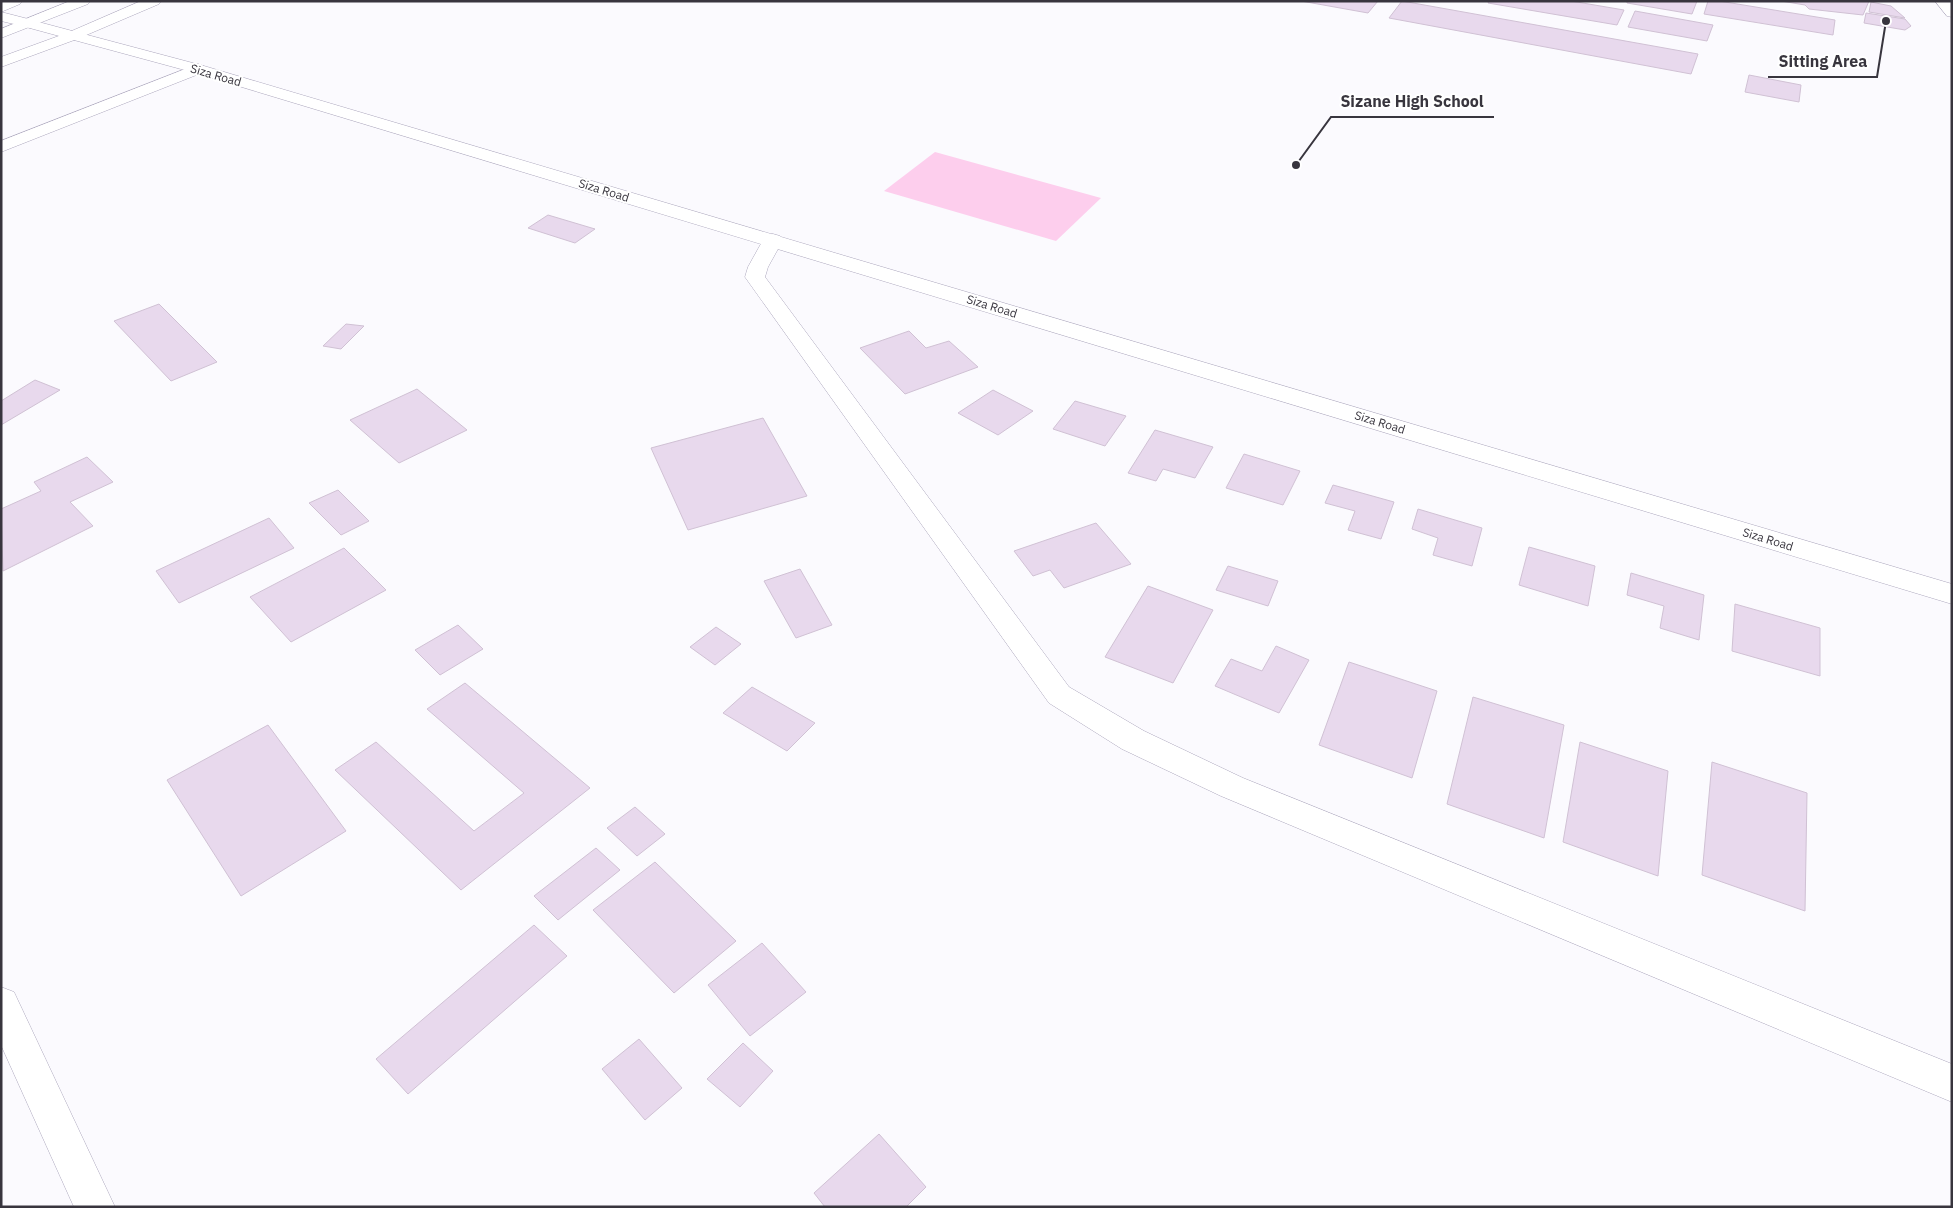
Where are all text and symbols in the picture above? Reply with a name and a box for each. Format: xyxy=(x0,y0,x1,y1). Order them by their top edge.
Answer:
callout: Sitting Area xyxy=(1768,46,1877,77)
text: Sitting Area xyxy=(1779,51,1867,71)
street label: Siza Road xyxy=(189,61,243,89)
callout: Sizane High School xyxy=(1331,86,1494,117)
text: Sizane High School xyxy=(1340,91,1484,111)
street label: Siza Road xyxy=(577,175,631,205)
street label: Siza Road xyxy=(965,291,1019,321)
street label: Siza Road xyxy=(1353,407,1407,437)
street label: Siza Road xyxy=(1741,524,1795,554)

